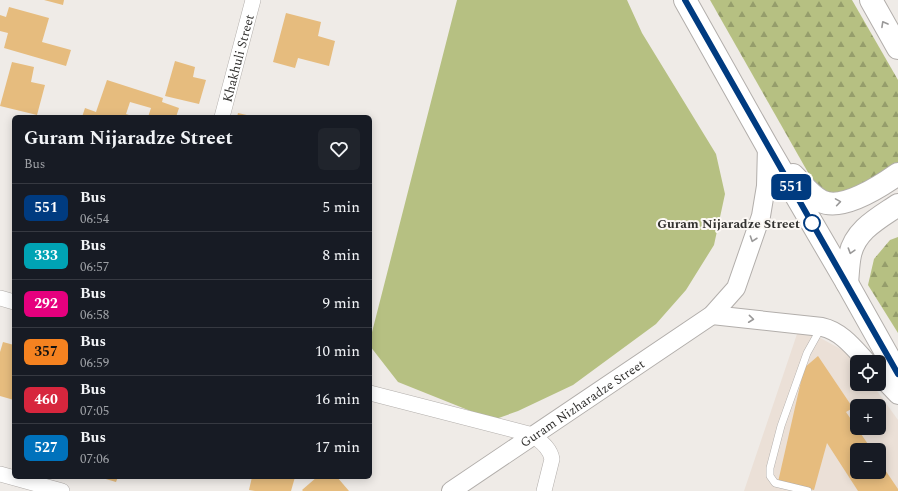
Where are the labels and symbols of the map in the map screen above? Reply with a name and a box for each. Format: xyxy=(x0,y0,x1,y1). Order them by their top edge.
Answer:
street label: Khakhuli Street xyxy=(217,12,260,104)
one-way arrow xyxy=(882,21,889,28)
line badge: 551 xyxy=(768,174,814,200)
one-way arrow xyxy=(835,199,841,207)
place label: Guram Nijaradze Street xyxy=(657,214,800,234)
marker: Guram Nijaradze Street xyxy=(803,214,821,232)
one-way arrow xyxy=(749,236,758,243)
one-way arrow xyxy=(848,247,856,254)
one-way arrow xyxy=(748,314,754,323)
street label: Guram Nizharadze Street xyxy=(516,354,649,453)

